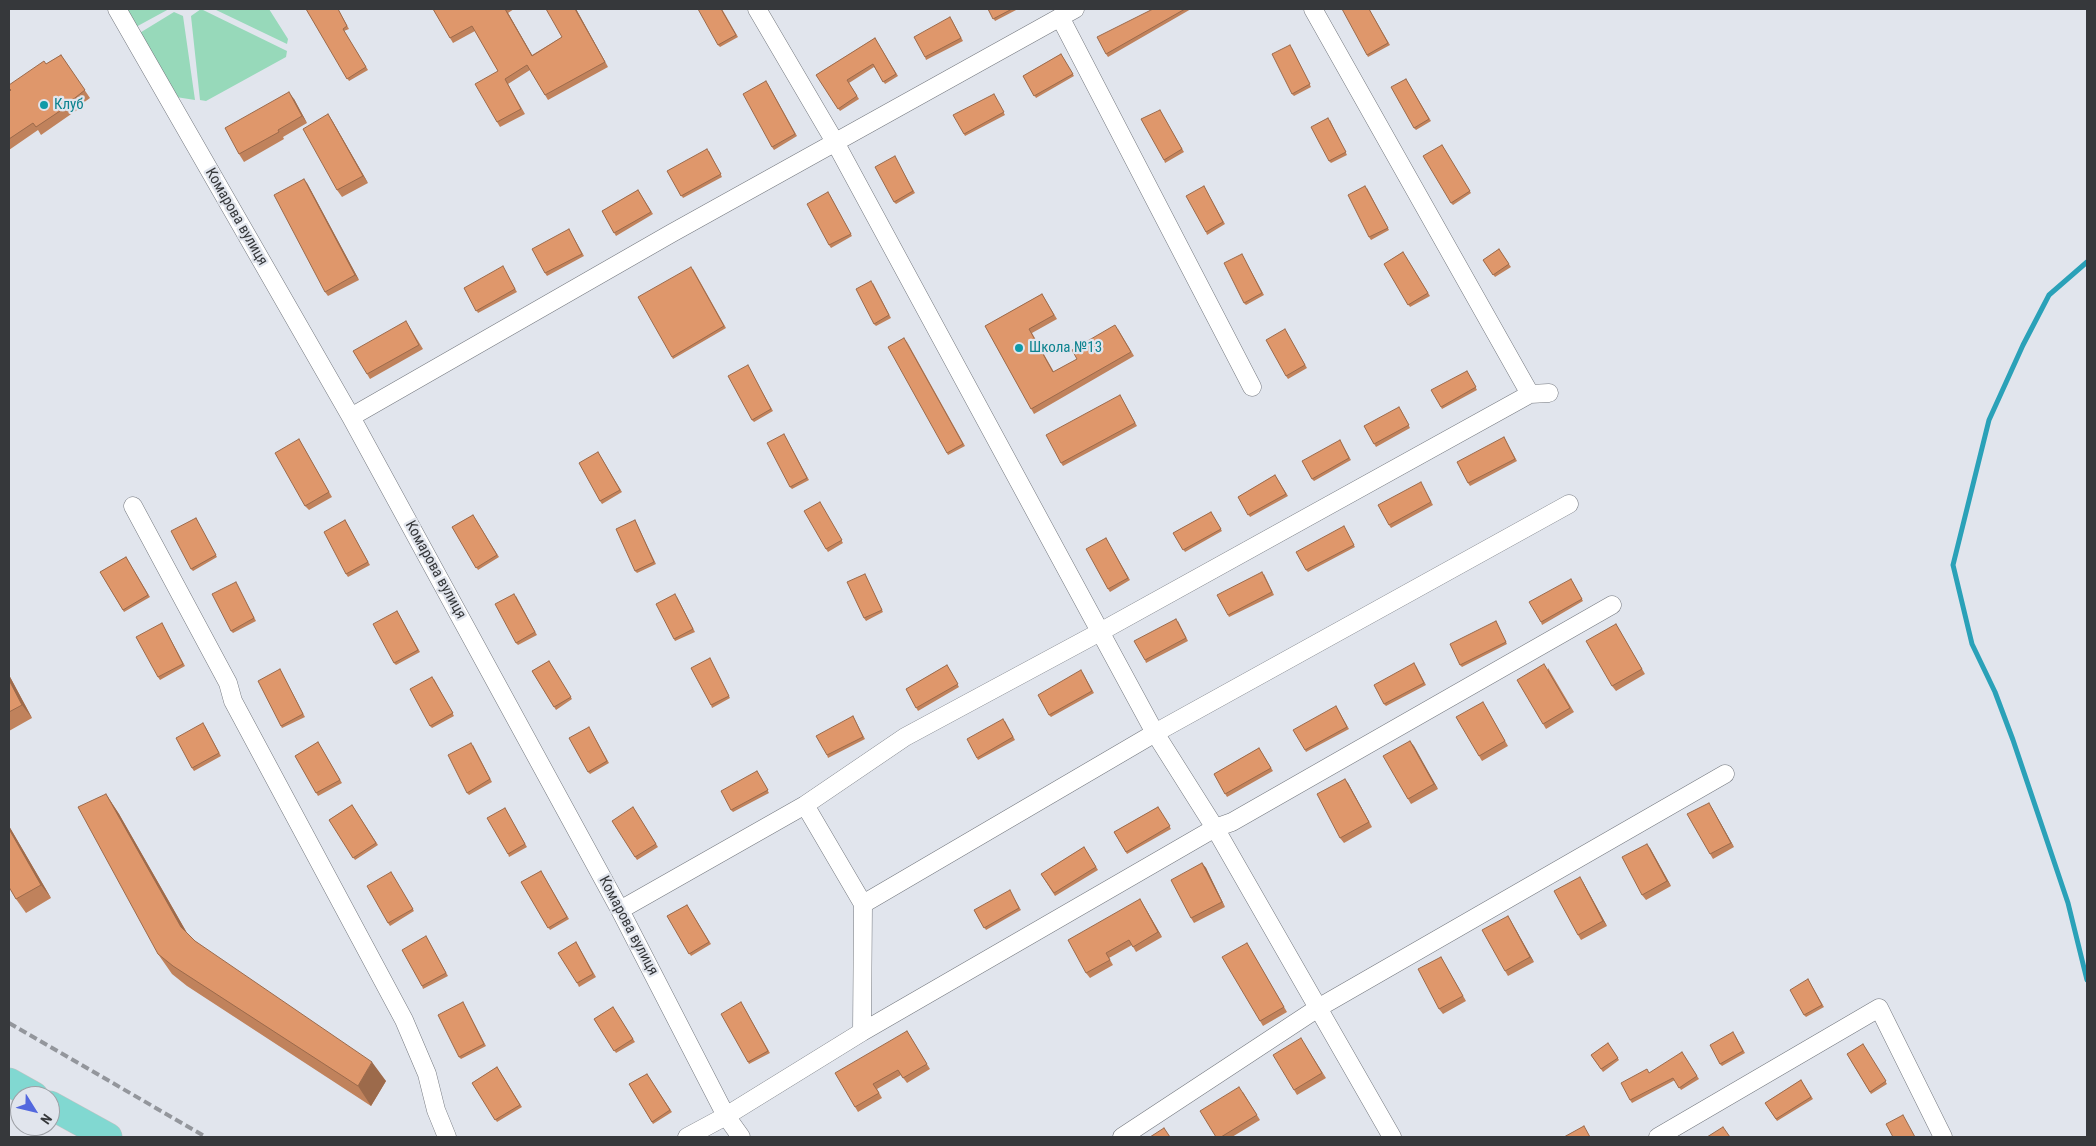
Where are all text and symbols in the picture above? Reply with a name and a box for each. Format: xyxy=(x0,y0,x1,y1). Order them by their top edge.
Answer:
place label: Клуб xyxy=(54,96,84,114)
marker: Клуб xyxy=(38,99,50,111)
street label: Комарова вулиця xyxy=(201,165,271,269)
place label: Школа №13 xyxy=(1029,339,1102,357)
marker: Школа №13 xyxy=(1013,342,1025,354)
street label: Комарова вулиця xyxy=(401,518,469,622)
street label: Комарова вулиця xyxy=(594,873,662,979)
north arrow xyxy=(10,1086,60,1136)
text: N xyxy=(37,1111,55,1127)

